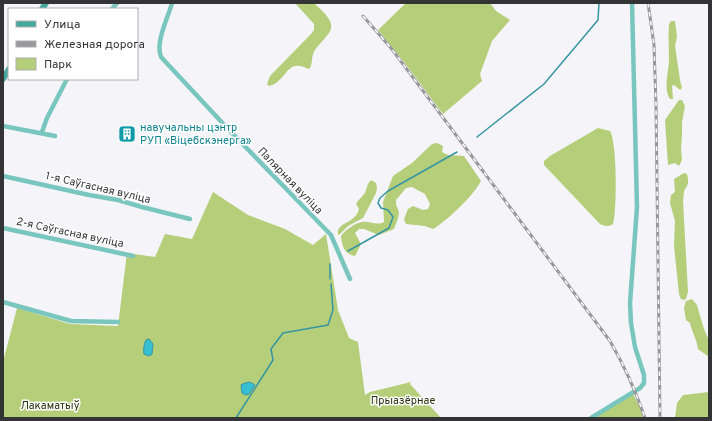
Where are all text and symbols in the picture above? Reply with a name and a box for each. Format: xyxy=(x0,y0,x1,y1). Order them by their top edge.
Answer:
legend xyxy=(8,8,138,80)
text: Улица xyxy=(44,17,80,33)
text: Железная дорога xyxy=(44,37,145,53)
text: Парк xyxy=(44,57,72,73)
place label: навучальны цэнтр РУП «Віцебскэнерга» xyxy=(140,121,252,148)
building icon: навучальны цэнтр РУП «Віцебскэнерга» xyxy=(117,124,137,144)
street label: Палярная вуліца xyxy=(255,145,326,217)
street label: 1-я Саўгасная вуліца xyxy=(44,169,152,207)
street label: 2-я Саўгасная вуліца xyxy=(15,215,125,251)
park label: Прыазёрнае xyxy=(371,394,435,408)
park label: Лакаматыў xyxy=(21,399,80,413)

